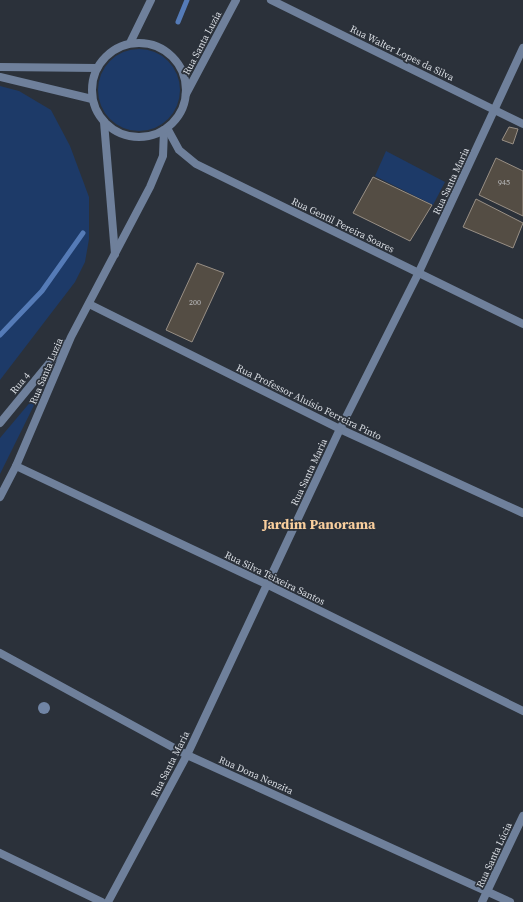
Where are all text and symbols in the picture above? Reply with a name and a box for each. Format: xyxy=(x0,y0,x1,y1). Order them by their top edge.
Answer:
street label: Rua Santa Luzia xyxy=(180,8,225,77)
street label: Rua Walter Lopes da Silva xyxy=(348,22,457,84)
street label: Rua Santa Maria xyxy=(430,145,473,217)
house number: 945 xyxy=(498,177,510,188)
street label: Rua Gentil Pereira Soares xyxy=(289,194,397,256)
house number: 200 xyxy=(189,297,201,308)
street label: Rua Santa Luzia xyxy=(26,335,66,406)
street label: Rua Professor Aluísio Ferreira Pinto xyxy=(234,361,384,443)
street label: Rua 4 xyxy=(7,369,33,397)
street label: Rua Santa Maria xyxy=(288,436,331,508)
district label: Jardim Panorama xyxy=(262,514,376,534)
street label: Rua Silva Teixeira Santos xyxy=(223,548,327,608)
street label: Rua Santa Maria xyxy=(148,728,193,799)
street label: Rua Dona Nenzita xyxy=(217,753,296,798)
street label: Rua Santa Lúcia xyxy=(473,819,515,890)

